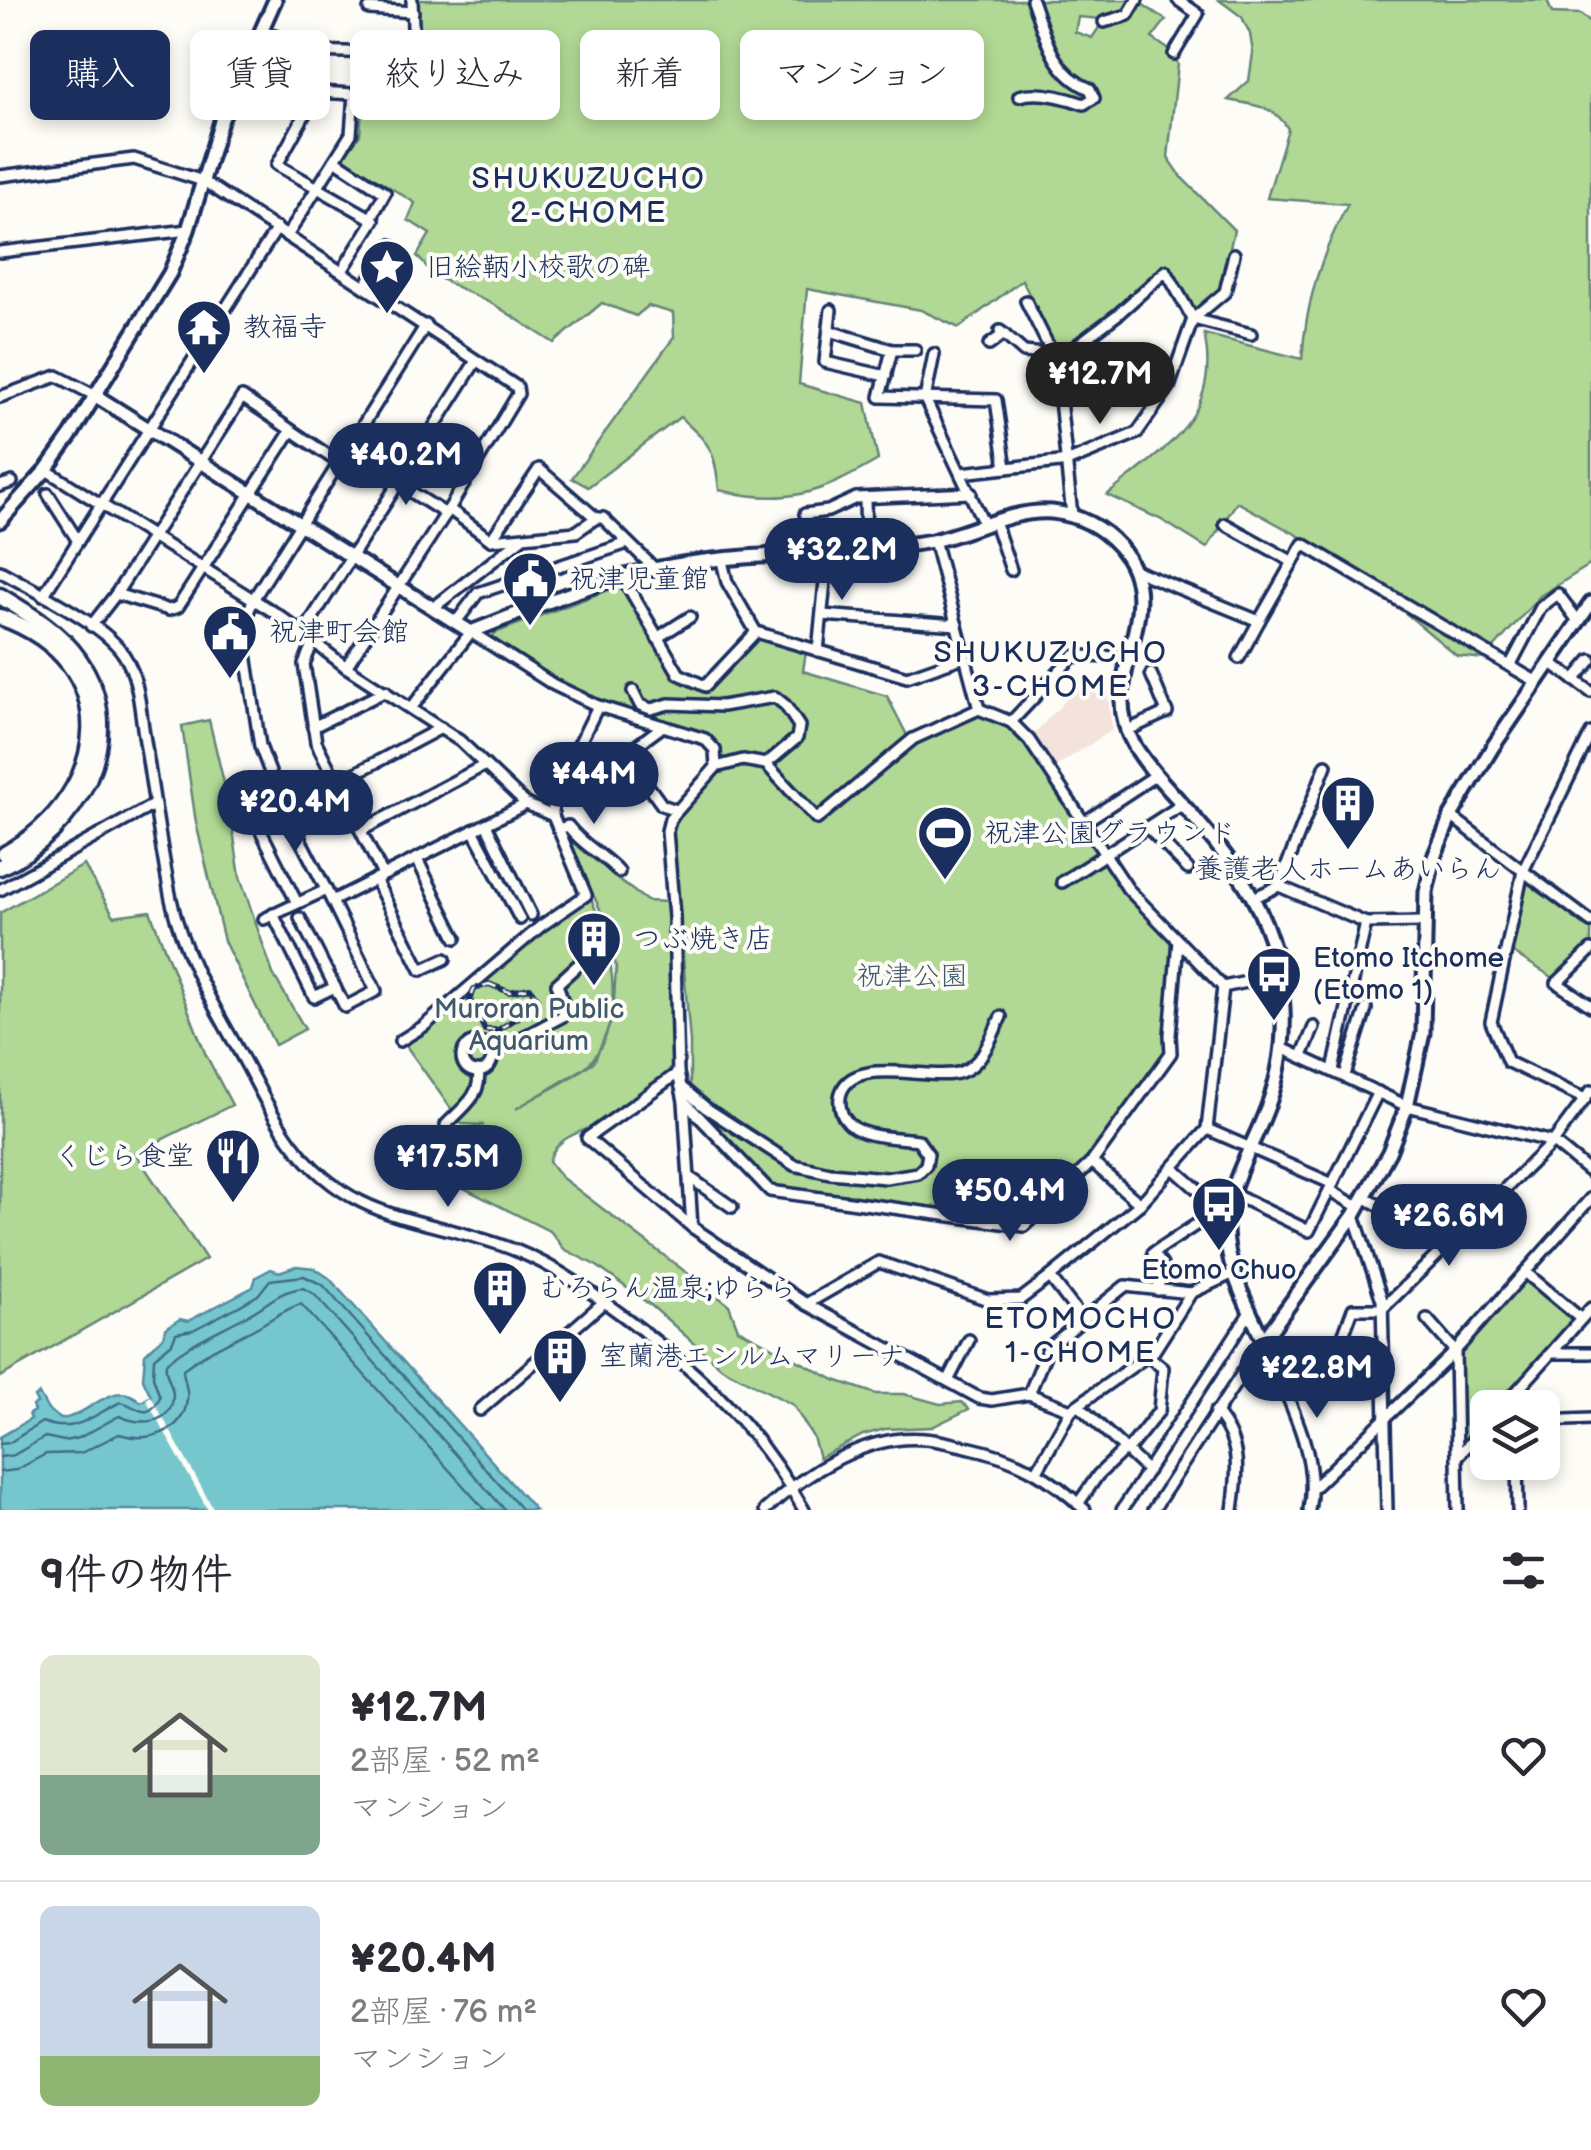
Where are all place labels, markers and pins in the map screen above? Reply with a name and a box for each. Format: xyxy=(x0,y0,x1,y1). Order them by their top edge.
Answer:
place icon: 旧絵鞆小校歌の碑 xyxy=(357,237,417,316)
place label: 旧絵鞆小校歌の碑 xyxy=(426,251,650,284)
temple icon: 教福寺 xyxy=(174,297,234,376)
place label: 教福寺 xyxy=(243,311,327,344)
pin: ¥12.7M xyxy=(1019,342,1181,427)
pin: ¥40.2M xyxy=(325,423,487,508)
pin: ¥32.2M xyxy=(761,518,923,603)
public building icon: 祝津児童館 xyxy=(500,549,560,628)
place label: 祝津児童館 xyxy=(569,563,709,596)
public building icon: 祝津町会館 xyxy=(200,602,260,681)
place label: 祝津町会館 xyxy=(269,616,409,649)
pin: ¥44M xyxy=(535,742,653,827)
pin: ¥20.4M xyxy=(214,770,376,855)
building icon: 養護老人ホームあいらん xyxy=(1318,773,1378,852)
sports icon: 祝津公園グラウンド xyxy=(915,803,975,882)
place label: 祝津公園グラウンド xyxy=(984,817,1236,850)
place label: 養護老人ホームあいらん xyxy=(1195,853,1501,886)
building icon: つぶ焼き店 xyxy=(564,909,624,988)
place label: つぶ焼き店 xyxy=(633,923,773,956)
place label: Etomo Itchome (Etomo 1) xyxy=(1313,942,1504,1007)
bus stop icon: Etomo Itchome (Etomo 1) xyxy=(1244,944,1304,1023)
pin: ¥17.5M xyxy=(367,1125,529,1210)
restaurant icon: くじら食堂 xyxy=(203,1126,263,1205)
place label: くじら食堂 xyxy=(54,1140,194,1173)
pin: ¥50.4M xyxy=(929,1159,1091,1244)
bus stop icon: Etomo Chuo xyxy=(1189,1174,1249,1253)
pin: ¥26.6M xyxy=(1368,1184,1530,1269)
place label: Etomo Chuo xyxy=(1141,1254,1297,1287)
building icon: むろらん温泉;ゆらら xyxy=(470,1258,530,1337)
place label: むろらん温泉;ゆらら xyxy=(539,1272,797,1305)
building icon: 室蘭港エンルムマリーナ xyxy=(530,1326,590,1405)
pin: ¥22.8M xyxy=(1236,1336,1398,1421)
place label: 室蘭港エンルムマリーナ xyxy=(599,1340,905,1373)

